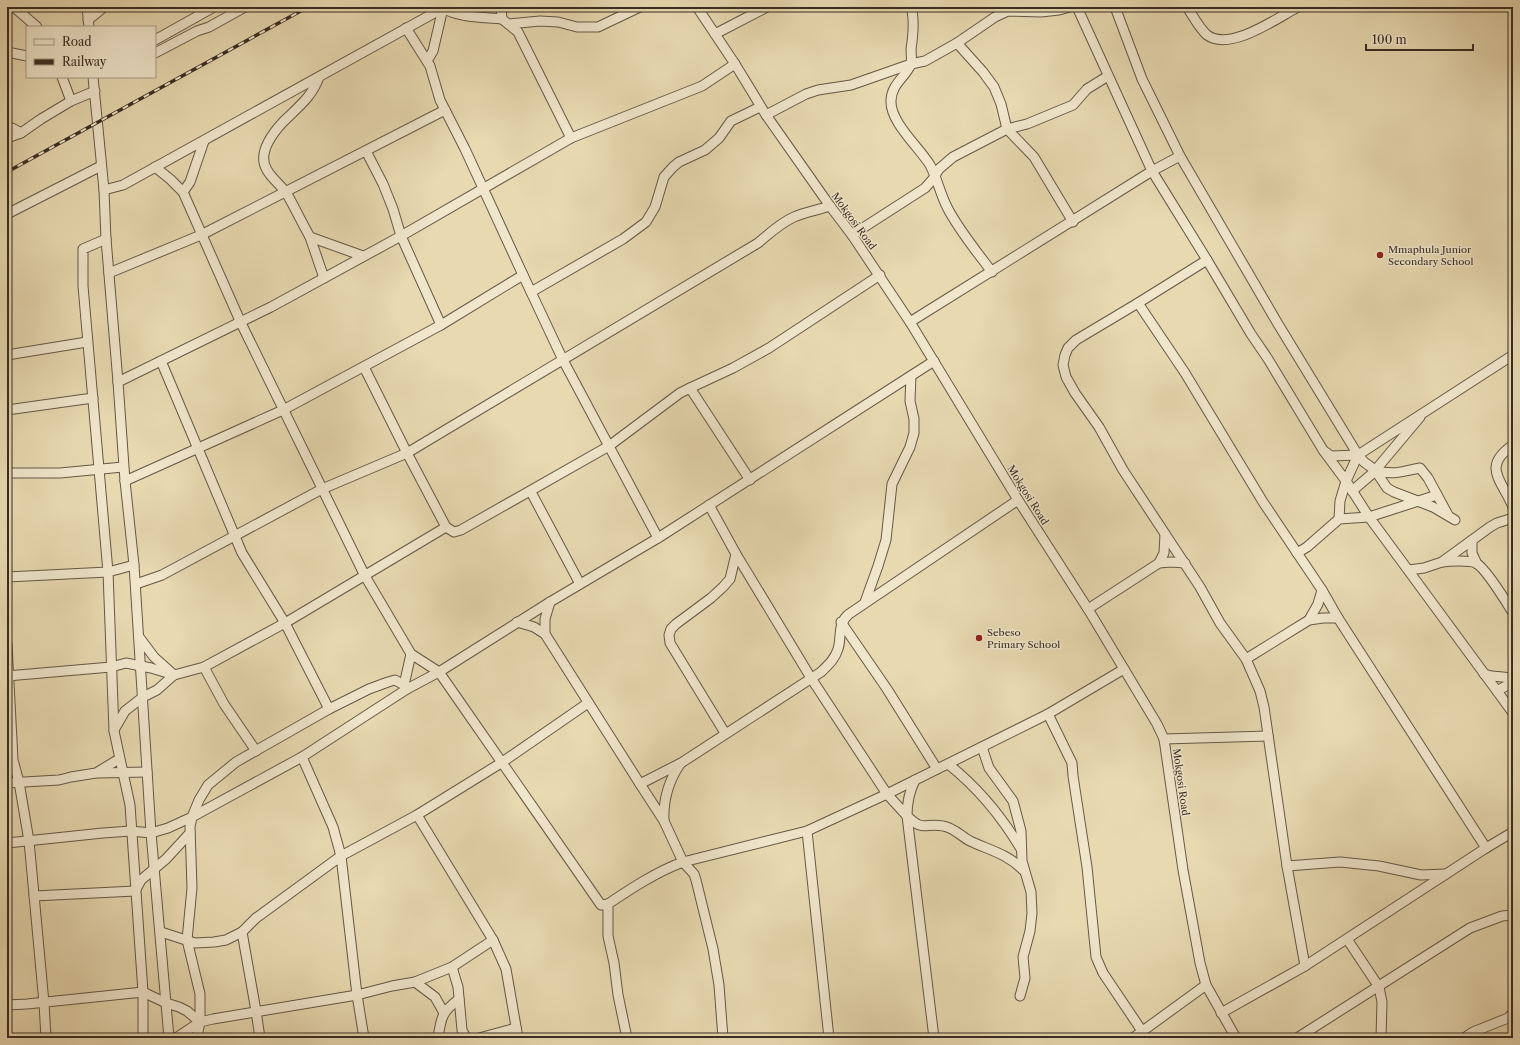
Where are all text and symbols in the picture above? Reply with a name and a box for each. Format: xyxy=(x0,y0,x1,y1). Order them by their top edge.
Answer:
legend xyxy=(26,26,156,78)
scale bar xyxy=(1366,26,1473,52)
text: 100 m xyxy=(1372,32,1407,47)
text: Road xyxy=(62,34,92,49)
text: Railway xyxy=(62,54,107,69)
street label: Mokgosi Road xyxy=(829,190,879,252)
place label: Mmaphula Junior Secondary School xyxy=(1388,243,1473,268)
marker: Mmaphula Junior Secondary School xyxy=(1375,250,1385,260)
street label: Mokgosi Road xyxy=(1005,463,1051,527)
place label: Sebeso Primary School xyxy=(987,626,1060,651)
marker: Sebeso Primary School xyxy=(974,633,984,643)
street label: Mokgosi Road xyxy=(1170,748,1192,816)

